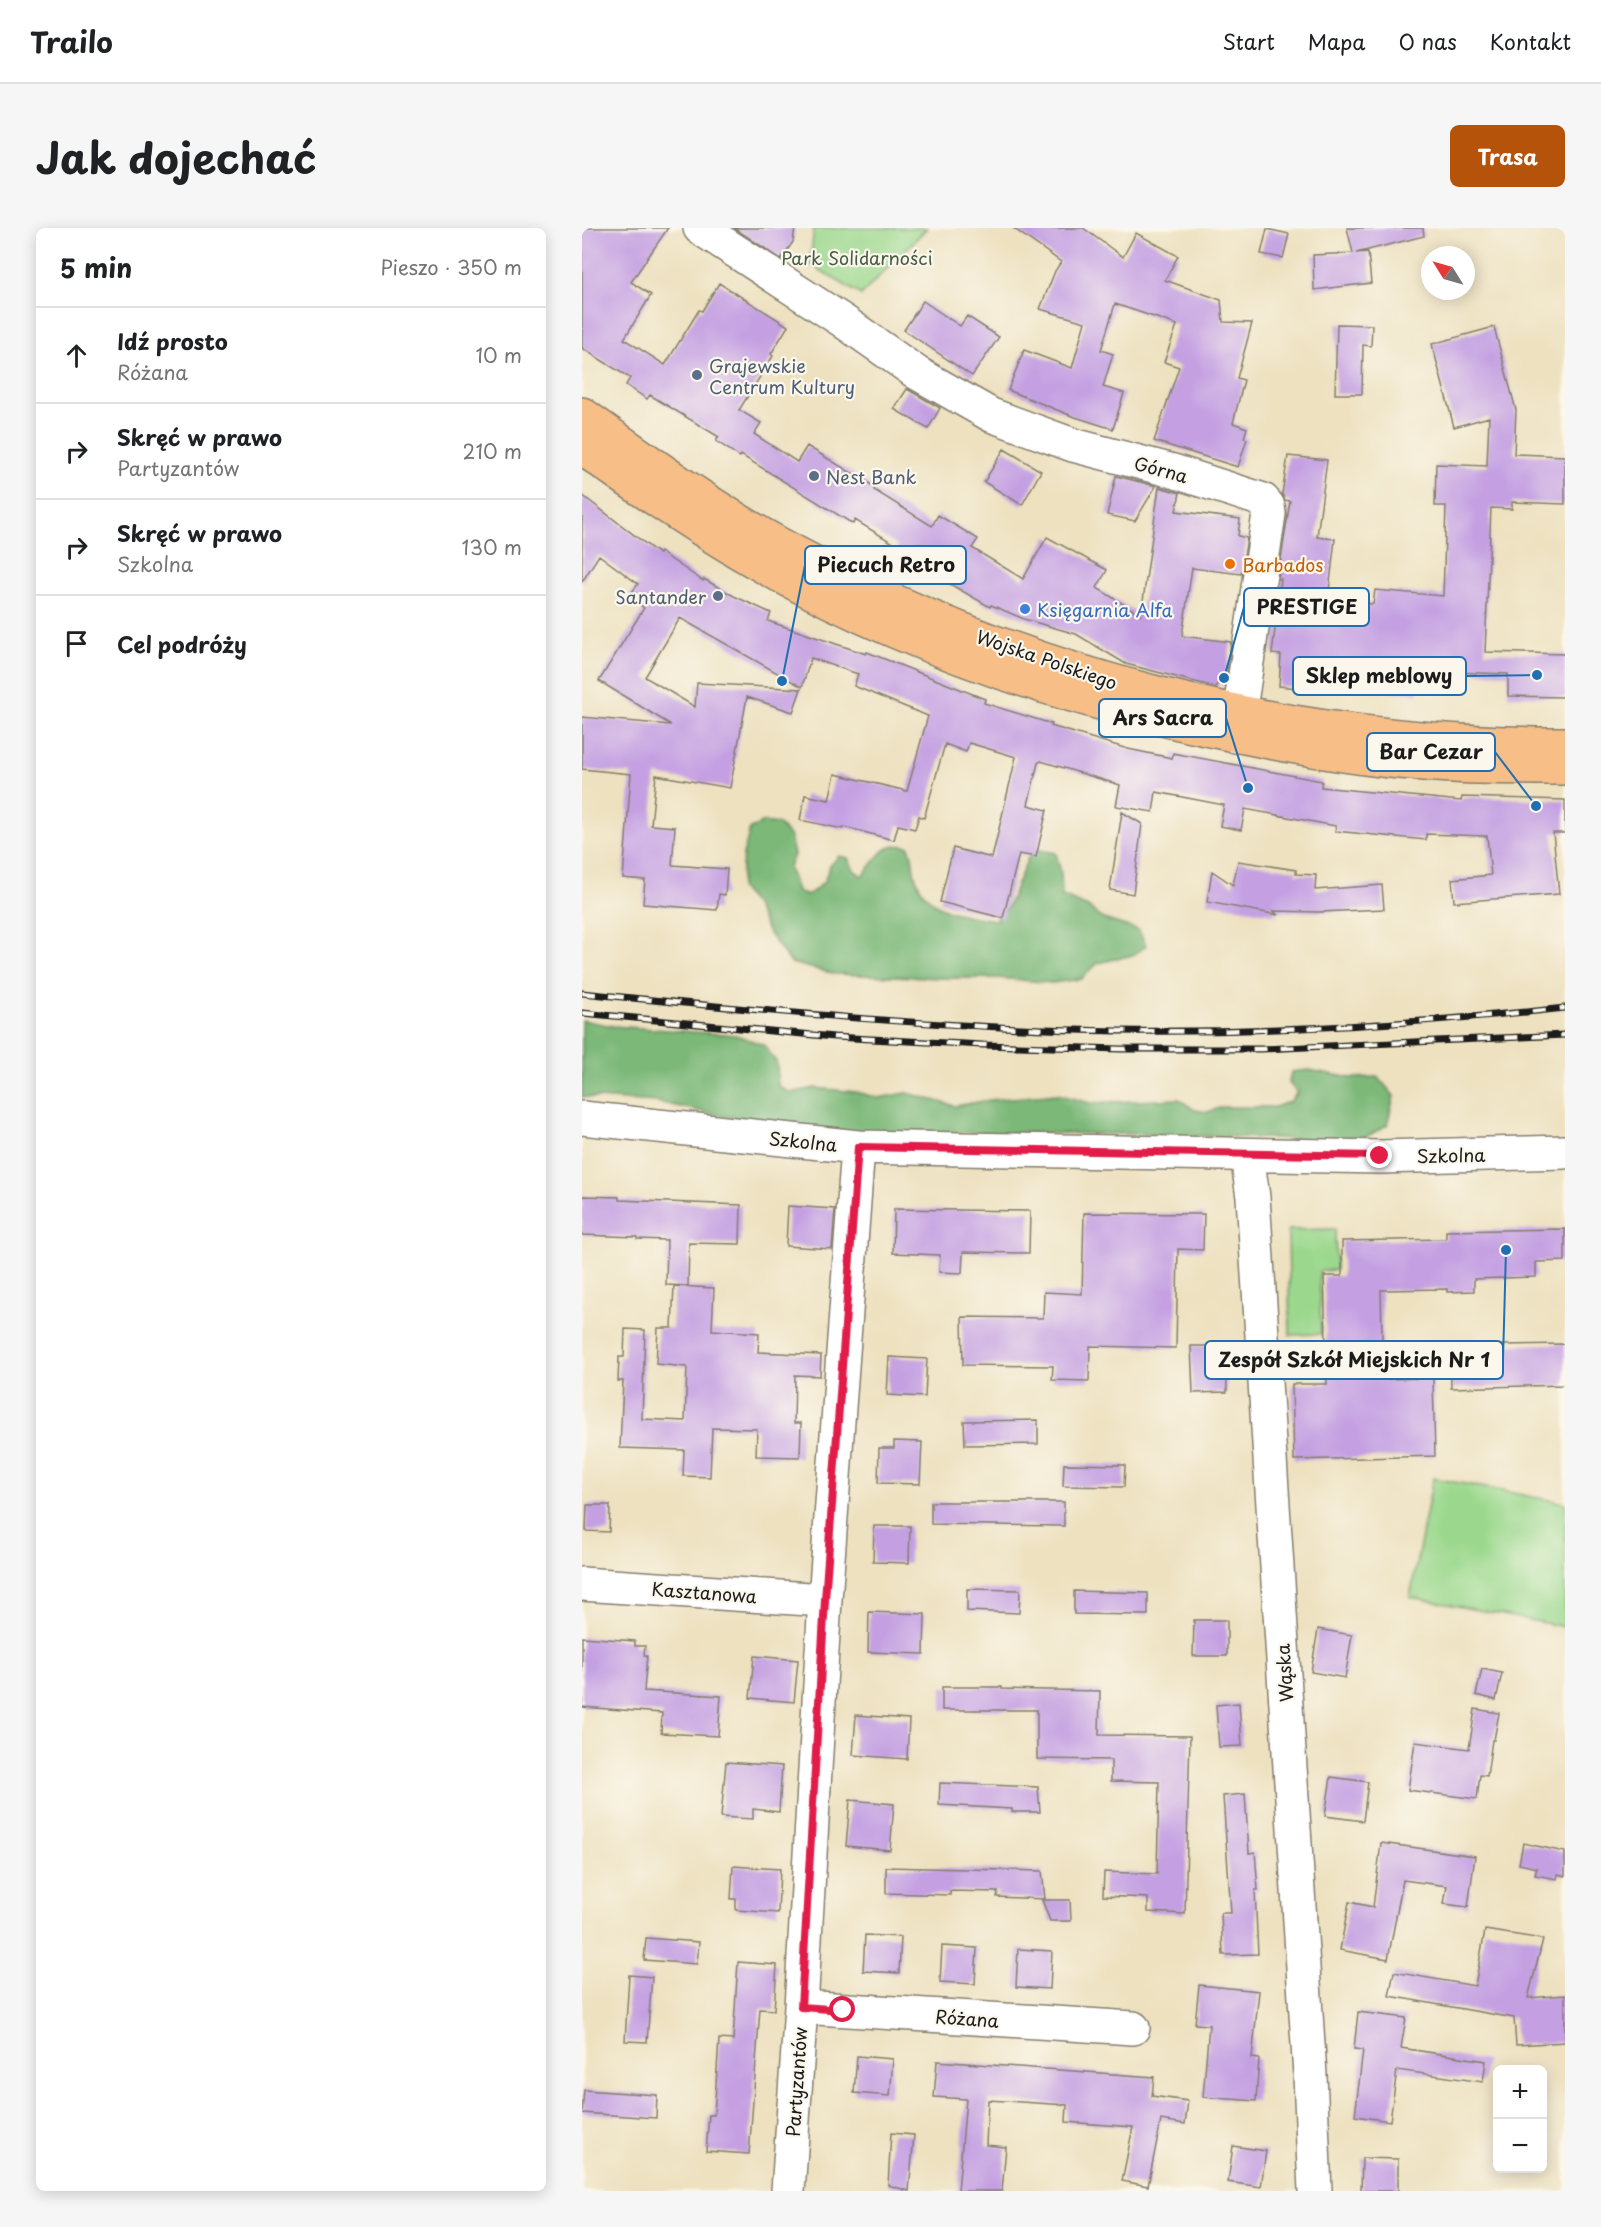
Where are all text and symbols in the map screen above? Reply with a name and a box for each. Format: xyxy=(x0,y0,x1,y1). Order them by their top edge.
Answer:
text: Trailo xyxy=(30,20,113,63)
text: Start xyxy=(1223,25,1275,57)
text: Mapa xyxy=(1308,25,1366,57)
text: O nas xyxy=(1399,25,1457,57)
text: Kontakt xyxy=(1490,25,1571,57)
text: Jak dojechać xyxy=(36,125,317,188)
button: Trasa xyxy=(1450,125,1565,187)
park label: Park Solidarności xyxy=(781,244,933,271)
north arrow xyxy=(1421,246,1475,300)
text: 5 min xyxy=(60,248,132,287)
text: Pieszo · 350 m xyxy=(381,252,522,282)
text: Idź prosto xyxy=(117,324,228,357)
icon: ahead xyxy=(60,339,93,372)
text: 10 m xyxy=(475,340,522,370)
place label: Grajewskie Centrum Kultury xyxy=(709,352,855,400)
text: Różana xyxy=(117,357,188,387)
marker: Grajewskie Centrum Kultury xyxy=(690,368,704,382)
text: Skręć w prawo xyxy=(117,420,282,453)
icon: right xyxy=(60,435,93,468)
text: 210 m xyxy=(463,436,522,466)
street label: Górna xyxy=(1131,449,1192,489)
text: Partyzantów xyxy=(117,453,239,483)
place label: Nest Bank xyxy=(826,463,917,490)
marker: Nest Bank xyxy=(807,469,821,483)
text: Skręć w prawo xyxy=(117,516,282,549)
icon: right xyxy=(60,531,93,564)
text: 130 m xyxy=(462,532,522,562)
callout: Piecuch Retro xyxy=(805,546,966,584)
text: Szkolna xyxy=(117,549,193,579)
text: Piecuch Retro xyxy=(817,549,955,579)
place label: Barbados xyxy=(1242,551,1324,578)
marker: Barbados xyxy=(1223,557,1237,571)
place label: Santander xyxy=(615,583,707,610)
callout: PRESTIGE xyxy=(1244,588,1369,626)
marker: Santander xyxy=(711,589,725,603)
text: PRESTIGE xyxy=(1256,591,1358,621)
place label: Księgarnia Alfa xyxy=(1037,596,1172,623)
marker: Księgarnia Alfa xyxy=(1018,602,1032,616)
street label: Wojska Polskiego xyxy=(973,622,1121,696)
icon: arrive xyxy=(60,627,93,660)
text: Cel podróży xyxy=(117,627,247,660)
callout: Sklep meblowy xyxy=(1293,657,1466,695)
text: Sklep meblowy xyxy=(1306,660,1452,690)
callout: Ars Sacra xyxy=(1099,699,1226,737)
text: Ars Sacra xyxy=(1112,702,1214,732)
callout: Bar Cezar xyxy=(1367,733,1495,771)
text: Bar Cezar xyxy=(1379,736,1484,766)
street label: Szkolna xyxy=(768,1124,839,1158)
street label: Szkolna xyxy=(1416,1141,1486,1169)
route end xyxy=(1366,1142,1392,1168)
callout: Zespół Szkół Miejskich Nr 1 xyxy=(1205,1341,1503,1379)
text: Zespół Szkół Miejskich Nr 1 xyxy=(1218,1344,1490,1374)
street label: Kasztanowa xyxy=(651,1575,758,1609)
street label: Wąska xyxy=(1268,1642,1300,1703)
route start xyxy=(829,1996,855,2022)
street label: Różana xyxy=(934,2002,1000,2034)
street label: Partyzantów xyxy=(779,2026,813,2138)
map controls xyxy=(1493,2065,1547,2173)
button: + xyxy=(1493,2065,1547,2119)
button: − xyxy=(1493,2119,1547,2173)

